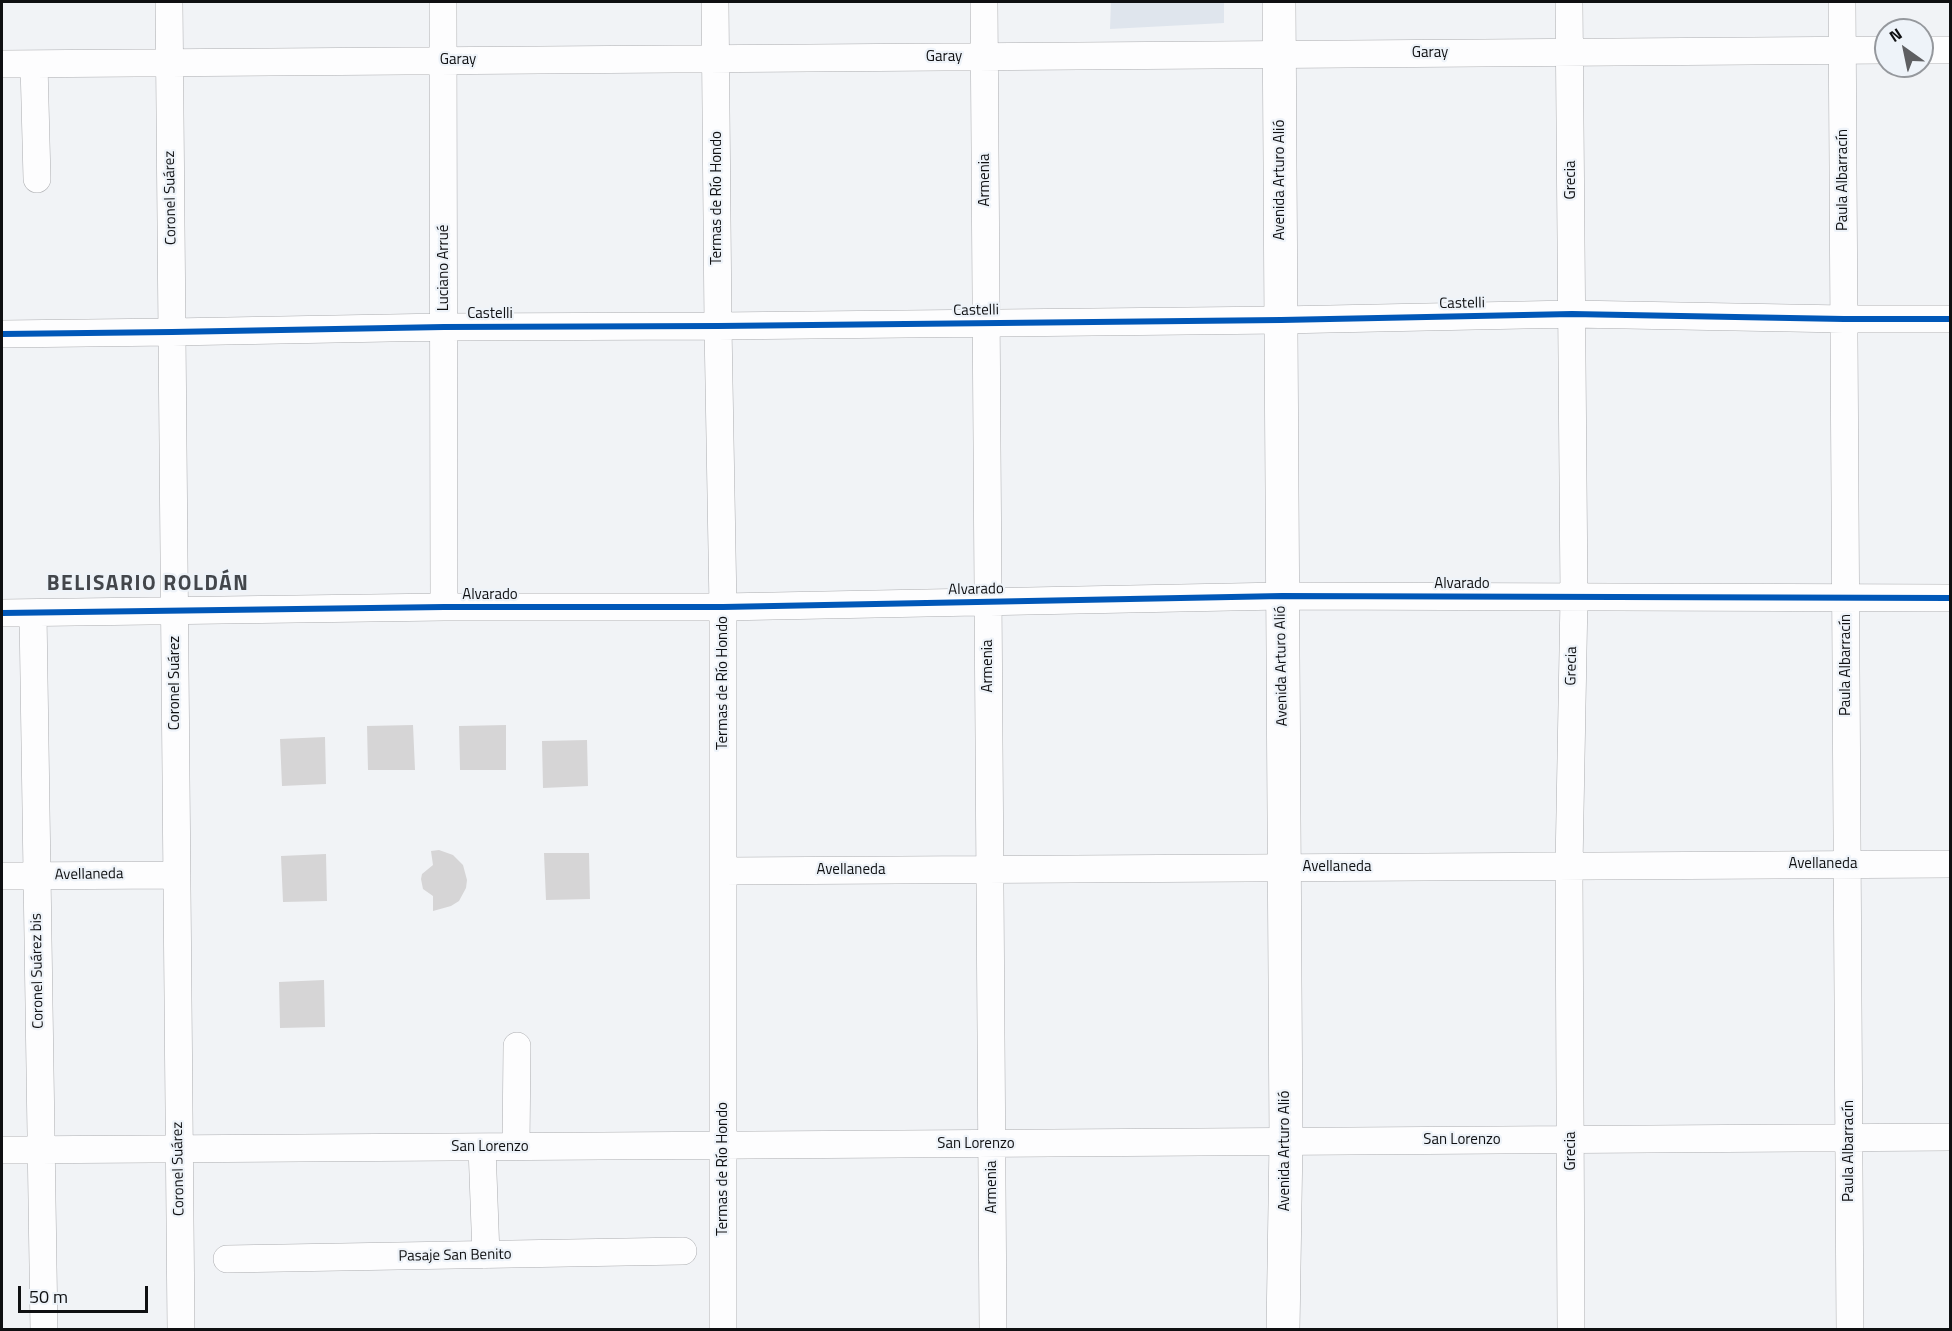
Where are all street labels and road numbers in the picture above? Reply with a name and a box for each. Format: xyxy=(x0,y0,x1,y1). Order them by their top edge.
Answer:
street label: Garay xyxy=(1412,44,1448,62)
street label: Garay xyxy=(926,48,962,66)
street label: Garay xyxy=(440,51,476,69)
street label: Avenida Arturo Alió xyxy=(1271,120,1289,240)
street label: Paula Albarracín xyxy=(1834,129,1852,231)
street label: Termas de Río Hondo xyxy=(708,131,726,265)
street label: Coronel Suárez xyxy=(161,151,181,245)
street label: Armenia xyxy=(976,153,994,207)
street label: Grecia xyxy=(1562,160,1580,200)
street label: Luciano Arrué xyxy=(435,225,453,311)
street label: Castelli xyxy=(1439,295,1485,313)
street label: Castelli xyxy=(953,302,999,320)
street label: Castelli xyxy=(467,305,513,323)
street label: Alvarado xyxy=(1434,575,1490,593)
street label: Alvarado xyxy=(948,581,1004,599)
street label: Alvarado xyxy=(462,586,518,604)
street label: Avenida Arturo Alió xyxy=(1272,606,1292,726)
street label: Paula Albarracín xyxy=(1837,614,1855,716)
street label: Termas de Río Hondo xyxy=(714,616,732,750)
street label: Coronel Suárez xyxy=(166,636,184,730)
street label: Armenia xyxy=(979,639,997,693)
street label: Grecia xyxy=(1563,646,1581,686)
street label: Avellaneda xyxy=(1789,855,1857,873)
street label: Avellaneda xyxy=(1303,858,1371,876)
street label: Avellaneda xyxy=(817,861,885,879)
street label: Avellaneda xyxy=(54,865,124,885)
street label: Coronel Suárez bis xyxy=(28,913,48,1029)
street label: Avenida Arturo Alió xyxy=(1276,1091,1294,1211)
street label: Paula Albarracín xyxy=(1840,1100,1858,1202)
street label: Termas de Río Hondo xyxy=(714,1102,732,1236)
street label: Coronel Suárez xyxy=(169,1122,189,1216)
street label: San Lorenzo xyxy=(1423,1131,1501,1149)
street label: Grecia xyxy=(1562,1131,1580,1171)
street label: San Lorenzo xyxy=(937,1135,1015,1153)
street label: San Lorenzo xyxy=(451,1138,529,1156)
street label: Armenia xyxy=(983,1160,1001,1214)
street label: Pasaje San Benito xyxy=(398,1246,512,1266)

